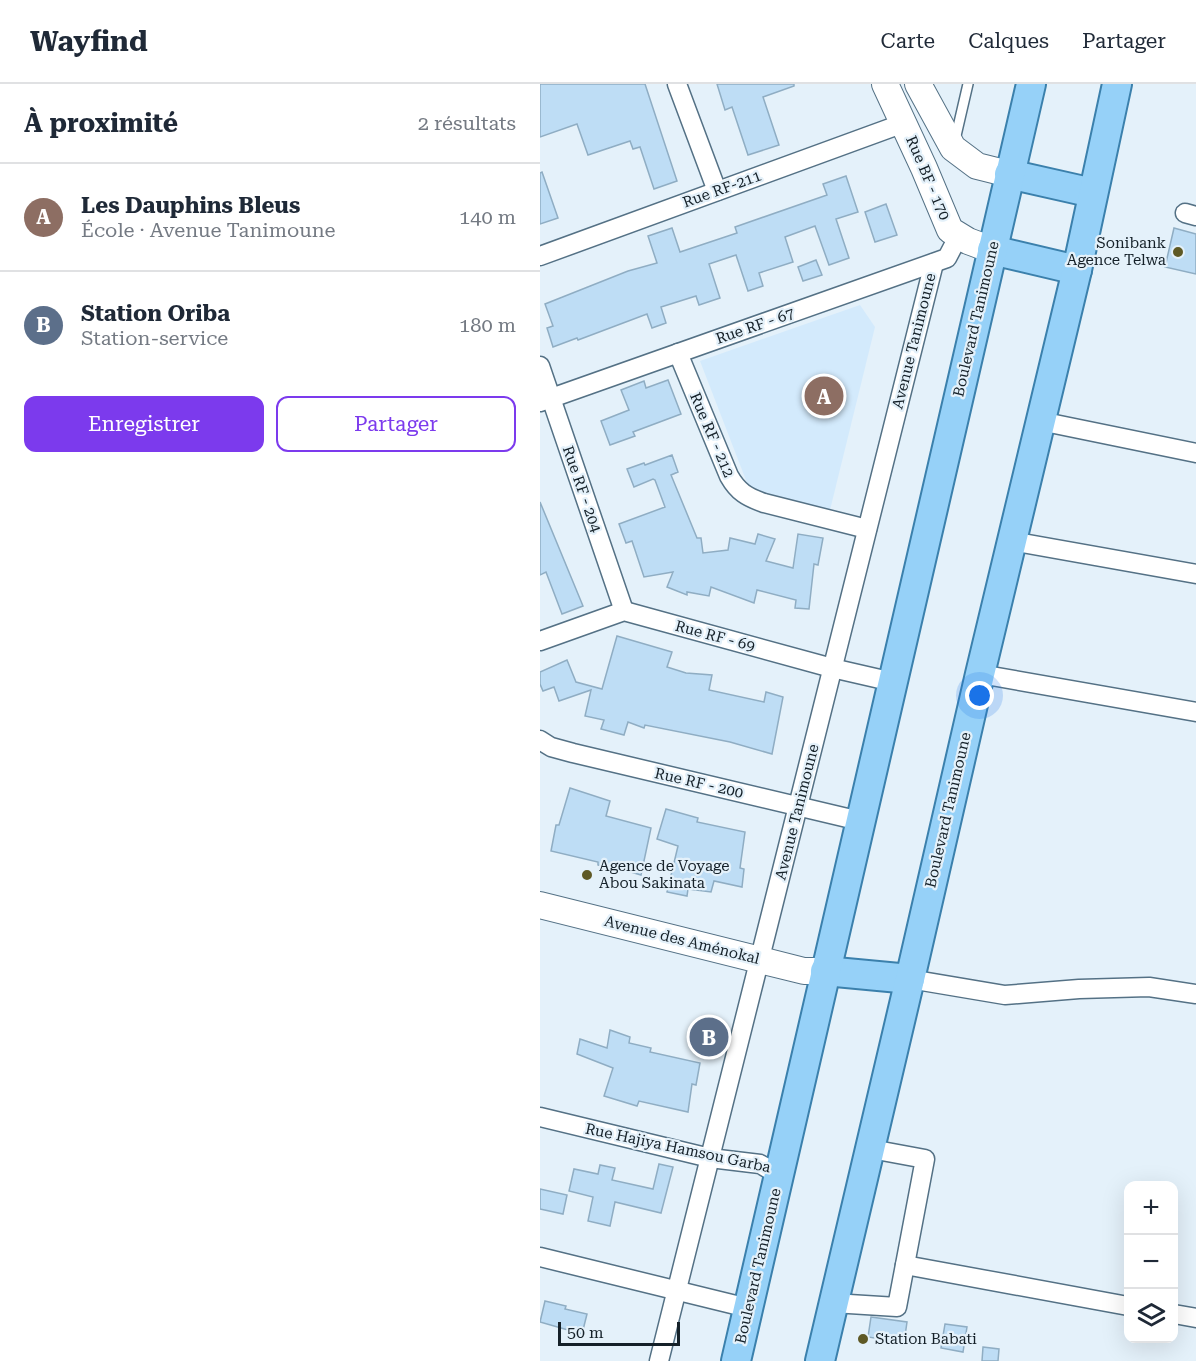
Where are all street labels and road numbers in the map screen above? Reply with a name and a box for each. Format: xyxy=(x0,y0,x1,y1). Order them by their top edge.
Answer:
street label: Rue BF - 170 xyxy=(902,133,954,223)
street label: Rue RF-211 xyxy=(680,166,764,212)
street label: Boulevard Tanimoune xyxy=(949,239,1003,399)
street label: Avenue Tanimoune xyxy=(888,271,940,411)
street label: Rue RF - 67 xyxy=(713,304,797,348)
street label: Rue RF - 212 xyxy=(686,390,738,480)
street label: Rue RF - 204 xyxy=(559,443,605,535)
street label: Rue RF - 69 xyxy=(673,617,757,655)
street label: Boulevard Tanimoune xyxy=(921,730,975,890)
street label: Avenue Tanimoune xyxy=(771,742,823,882)
street label: Rue RF - 200 xyxy=(653,764,745,802)
street label: Avenue des Aménokal xyxy=(602,912,762,968)
street label: Rue Hajiya Hamsou Garba xyxy=(584,1120,772,1176)
street label: Boulevard Tanimoune xyxy=(731,1186,785,1346)

